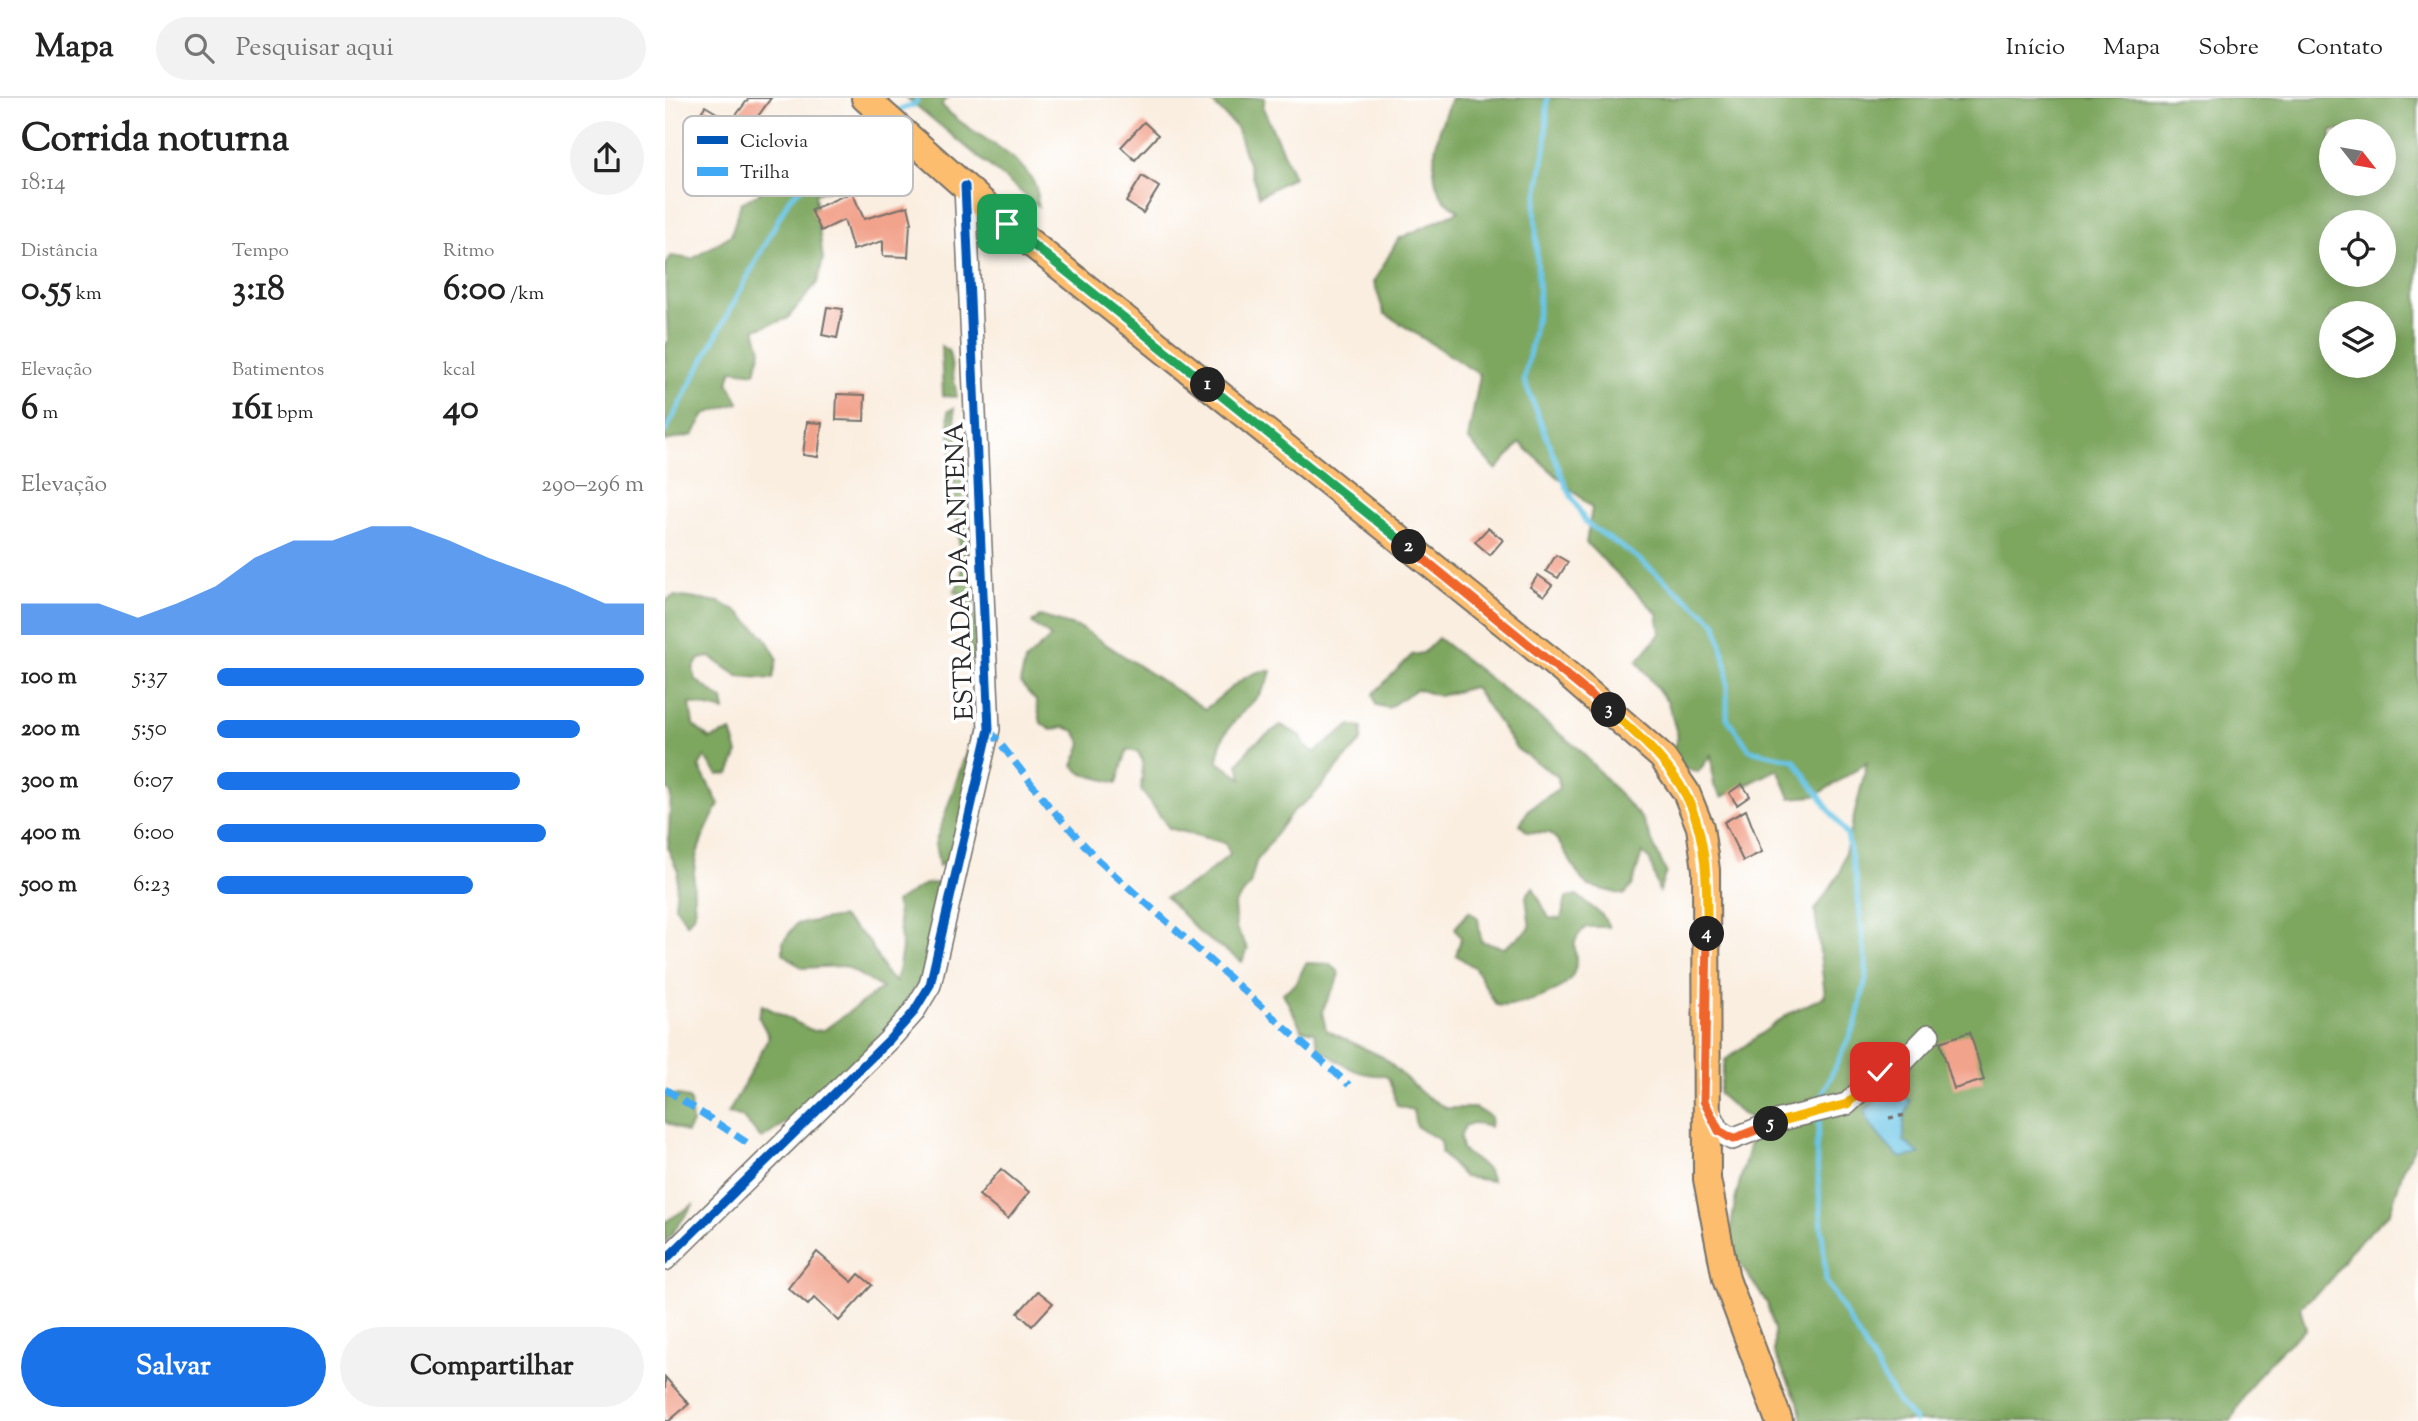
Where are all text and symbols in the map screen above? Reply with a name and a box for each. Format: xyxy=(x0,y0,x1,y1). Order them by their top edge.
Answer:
search box xyxy=(156,17,646,80)
text: Mapa xyxy=(35,24,114,72)
icon: search xyxy=(180,29,218,67)
text: Pesquisar aqui xyxy=(236,30,394,67)
text: Início xyxy=(2006,31,2065,65)
text: Mapa xyxy=(2103,31,2160,65)
text: Sobre xyxy=(2198,31,2259,65)
text: Contato xyxy=(2297,31,2383,65)
text: Corrida noturna xyxy=(21,114,289,168)
legend xyxy=(683,116,913,196)
north arrow xyxy=(2319,119,2396,196)
map controls xyxy=(2319,119,2396,378)
button: share xyxy=(570,121,644,195)
text: Ciclovia xyxy=(740,129,808,156)
text: Trilha xyxy=(740,160,790,187)
text: 18:14 xyxy=(21,167,66,200)
pin xyxy=(977,194,1037,254)
icon: arrive xyxy=(988,205,1026,243)
button: locate xyxy=(2319,210,2396,287)
text: Distância xyxy=(21,238,98,265)
text: Tempo xyxy=(232,238,289,265)
text: Ritmo xyxy=(443,238,494,265)
text: 0.55 xyxy=(21,265,72,316)
text: 3:18 xyxy=(232,265,285,316)
text: 6:00 xyxy=(443,265,506,316)
text: km xyxy=(72,281,102,308)
text: /km xyxy=(506,281,544,308)
button: layers xyxy=(2319,301,2396,378)
text: Elevação xyxy=(21,357,92,384)
text: Batimentos xyxy=(232,357,324,384)
text: kcal xyxy=(443,357,476,384)
pin: 1 xyxy=(1191,368,1225,402)
text: 1 xyxy=(1204,371,1211,398)
text: 6 xyxy=(21,384,38,435)
text: 161 xyxy=(232,384,273,435)
text: 40 xyxy=(443,384,479,435)
text: m xyxy=(38,400,58,427)
text: bpm xyxy=(273,400,313,427)
street label: ESTRADA DA ANTENA xyxy=(937,421,985,721)
text: Elevação xyxy=(21,469,107,502)
text: 290–296 m xyxy=(541,469,644,502)
pin: 2 xyxy=(1391,530,1427,564)
text: 2 xyxy=(1404,533,1413,560)
text: 100 m xyxy=(21,661,77,694)
text: 5:37 xyxy=(133,661,168,694)
pin: 3 xyxy=(1591,692,1627,728)
text: 3 xyxy=(1605,696,1612,723)
text: 200 m xyxy=(21,713,80,746)
text: 5:50 xyxy=(133,713,167,746)
text: 300 m xyxy=(21,765,78,798)
text: 6:07 xyxy=(133,765,174,798)
text: 400 m xyxy=(21,817,81,850)
text: 6:00 xyxy=(133,817,174,850)
text: 500 m xyxy=(21,869,77,902)
text: 6:23 xyxy=(133,869,170,902)
pin: 4 xyxy=(1689,916,1725,952)
text: 4 xyxy=(1702,920,1711,947)
pin xyxy=(1850,1042,1910,1102)
icon: check xyxy=(1861,1053,1899,1091)
pin: 5 xyxy=(1753,1107,1789,1142)
text: 5 xyxy=(1767,1110,1774,1137)
button: Salvar xyxy=(21,1327,326,1407)
button: Compartilhar xyxy=(340,1327,644,1407)

